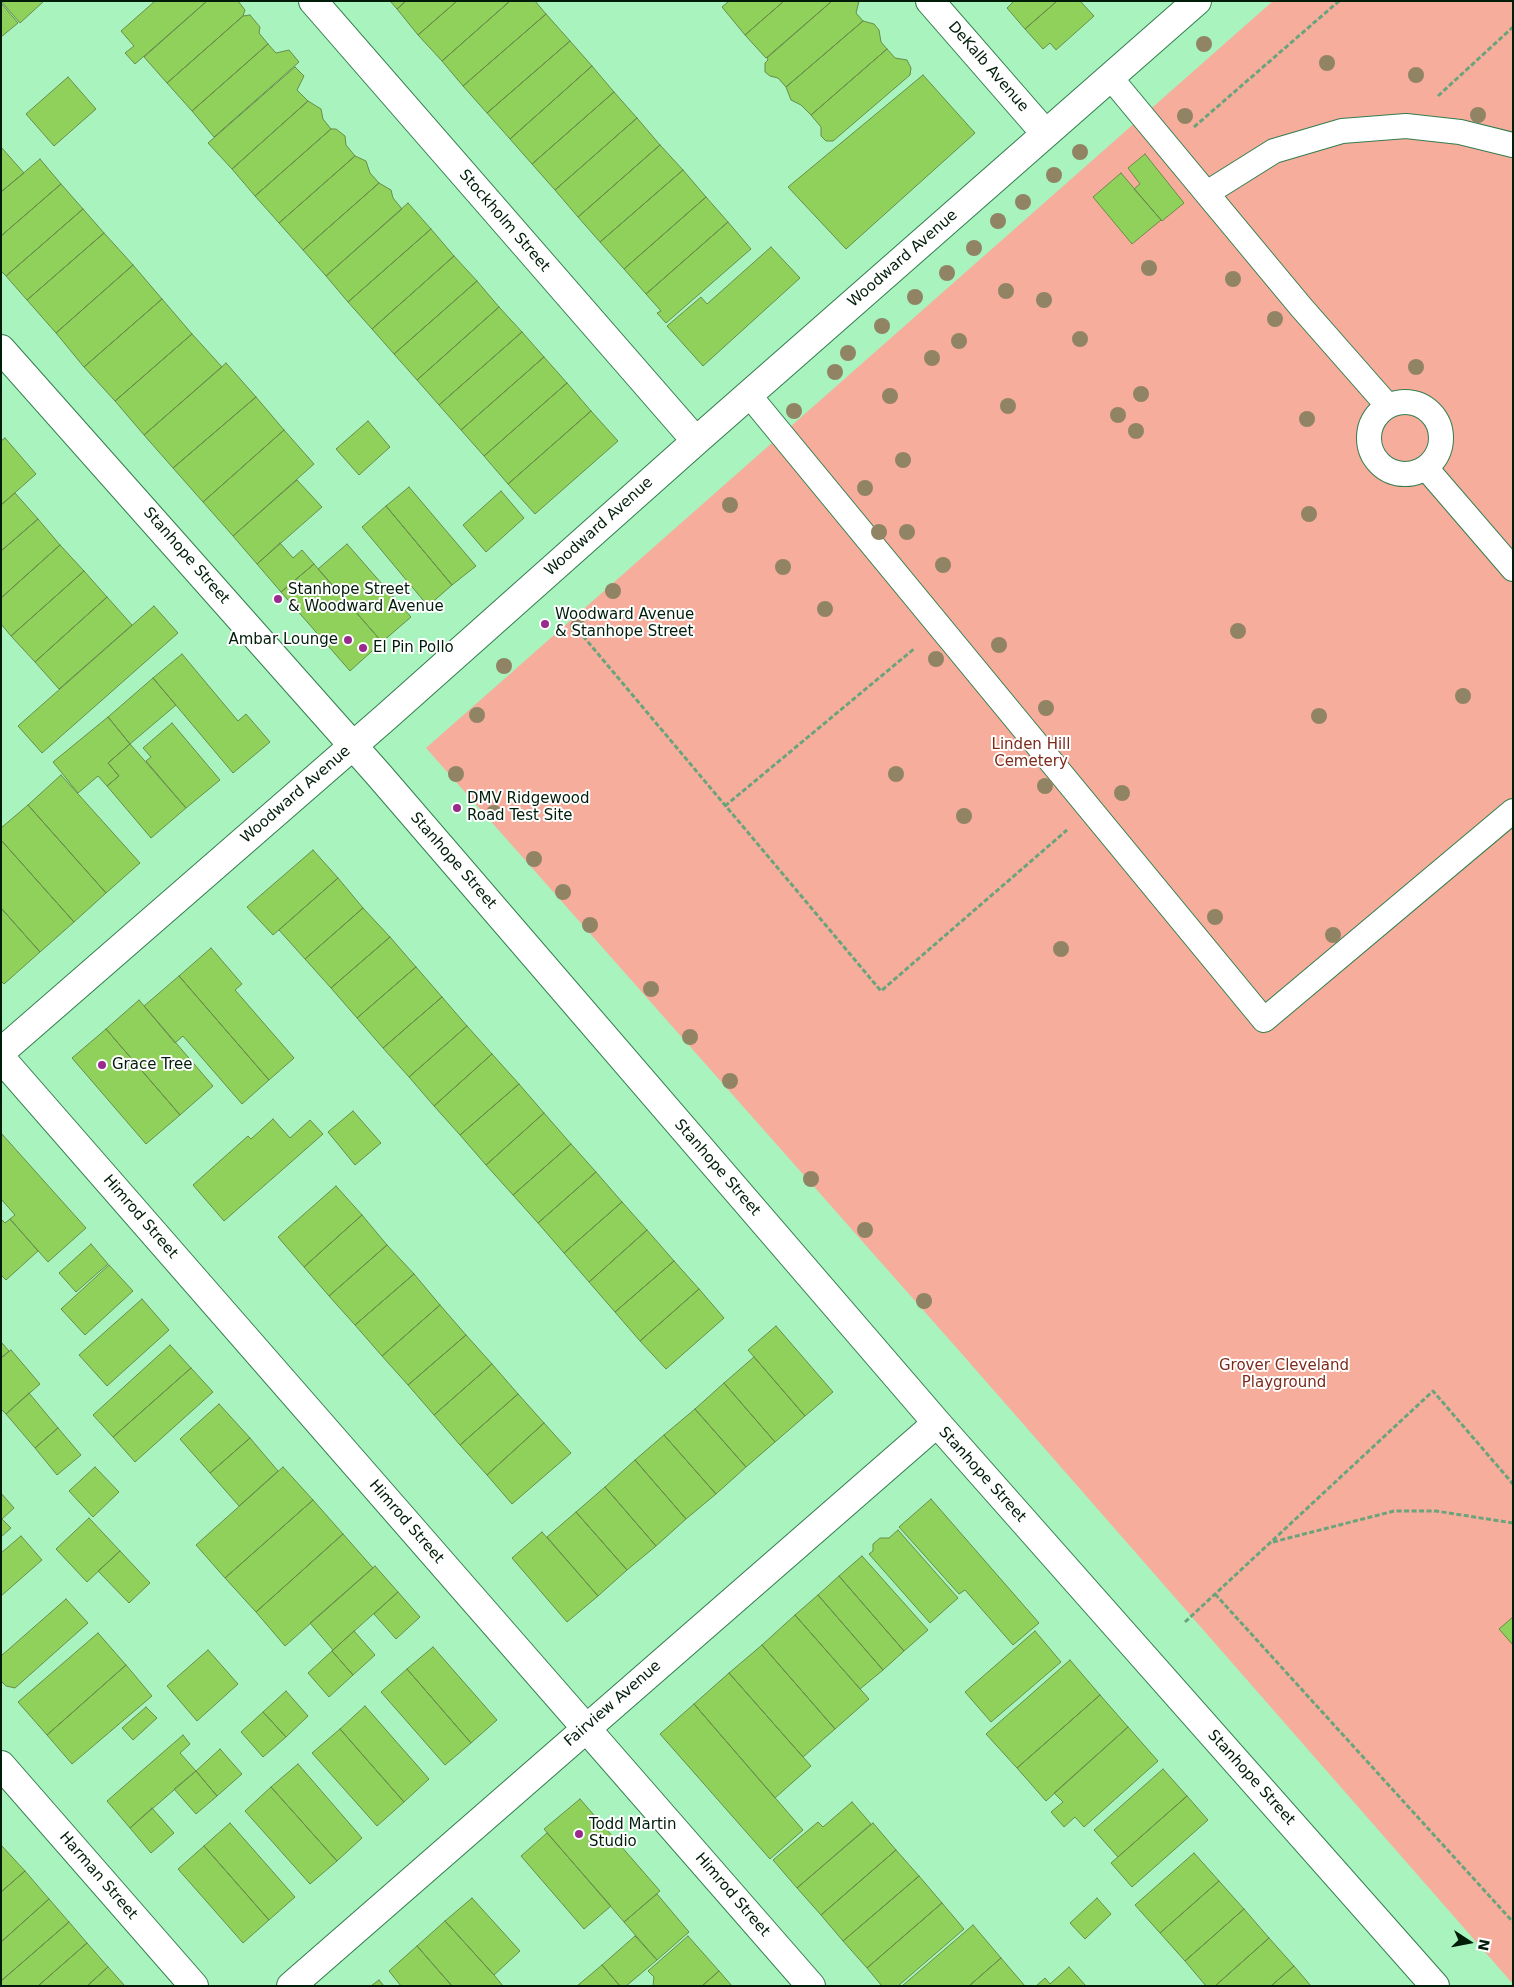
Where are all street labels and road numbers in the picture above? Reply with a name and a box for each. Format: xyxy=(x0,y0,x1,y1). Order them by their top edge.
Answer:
street label: DeKalb Avenue xyxy=(944,18,1032,116)
street label: Stockholm Street xyxy=(455,166,553,276)
street label: Woodward Avenue xyxy=(845,207,961,311)
street label: Woodward Avenue xyxy=(541,474,657,580)
street label: Stanhope Street xyxy=(139,504,233,608)
street label: Woodward Avenue xyxy=(238,743,354,847)
street label: Stanhope Street xyxy=(406,809,500,913)
street label: Stanhope Street xyxy=(670,1116,764,1220)
street label: Himrod Street xyxy=(99,1171,181,1263)
street label: Stanhope Street xyxy=(935,1424,1029,1526)
street label: Himrod Street xyxy=(365,1476,447,1568)
street label: Fairview Avenue xyxy=(561,1657,665,1751)
street label: Stanhope Street xyxy=(1204,1727,1298,1829)
street label: Harman Street xyxy=(55,1829,141,1923)
street label: Himrod Street xyxy=(691,1849,773,1941)

